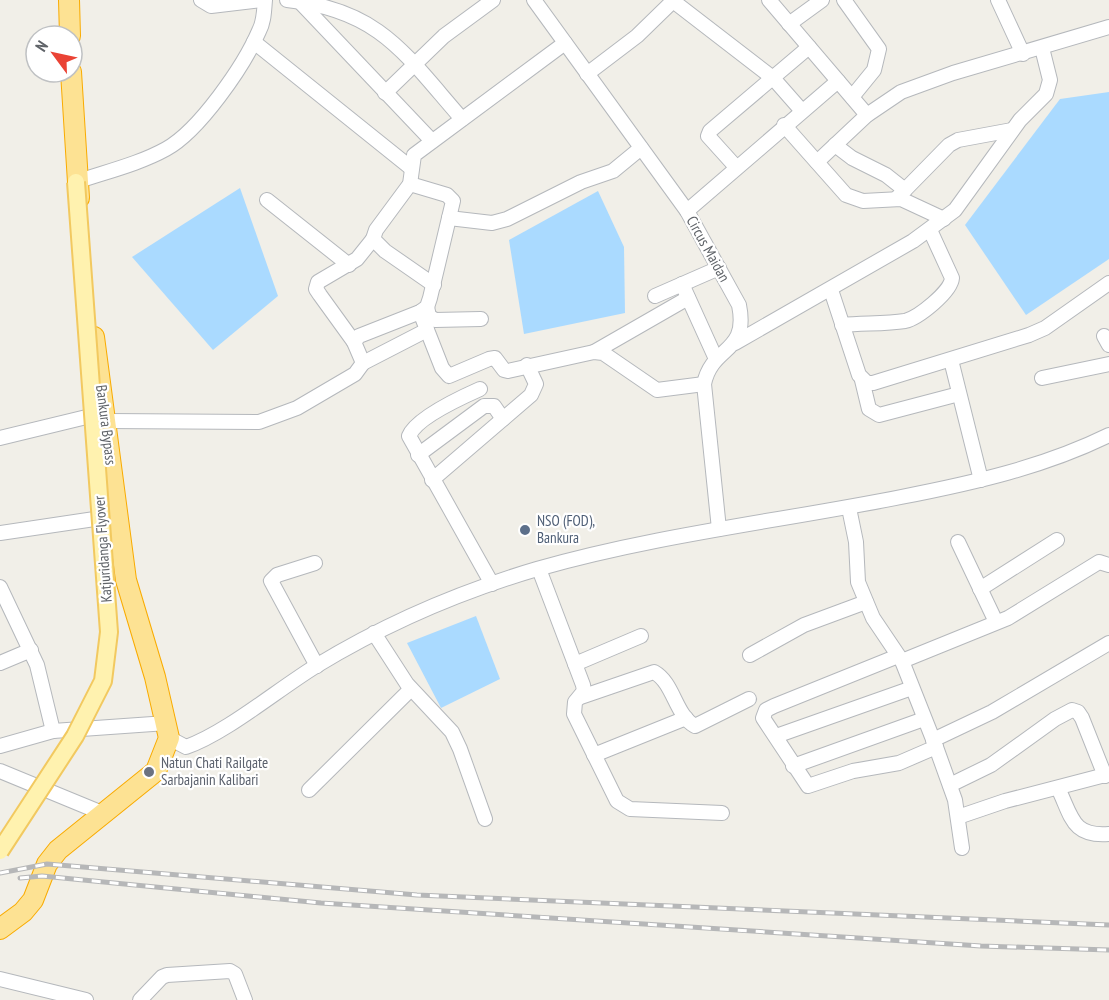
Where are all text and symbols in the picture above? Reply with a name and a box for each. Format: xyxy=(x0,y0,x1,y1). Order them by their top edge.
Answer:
north arrow xyxy=(24,24,84,84)
text: N xyxy=(31,37,52,55)
street label: Circus Maidan xyxy=(683,213,734,285)
street label: Bankura Bypass xyxy=(92,384,121,466)
street label: Katjuridanga Flyover xyxy=(89,494,116,603)
place label: NSO (FOD), Bankura xyxy=(537,511,595,547)
marker: NSO (FOD), Bankura xyxy=(518,523,532,537)
place label: Natun Chati Railgate Sarbajanin Kalibari xyxy=(161,753,268,789)
marker: Natun Chati Railgate Sarbajanin Kalibari xyxy=(142,765,156,779)

